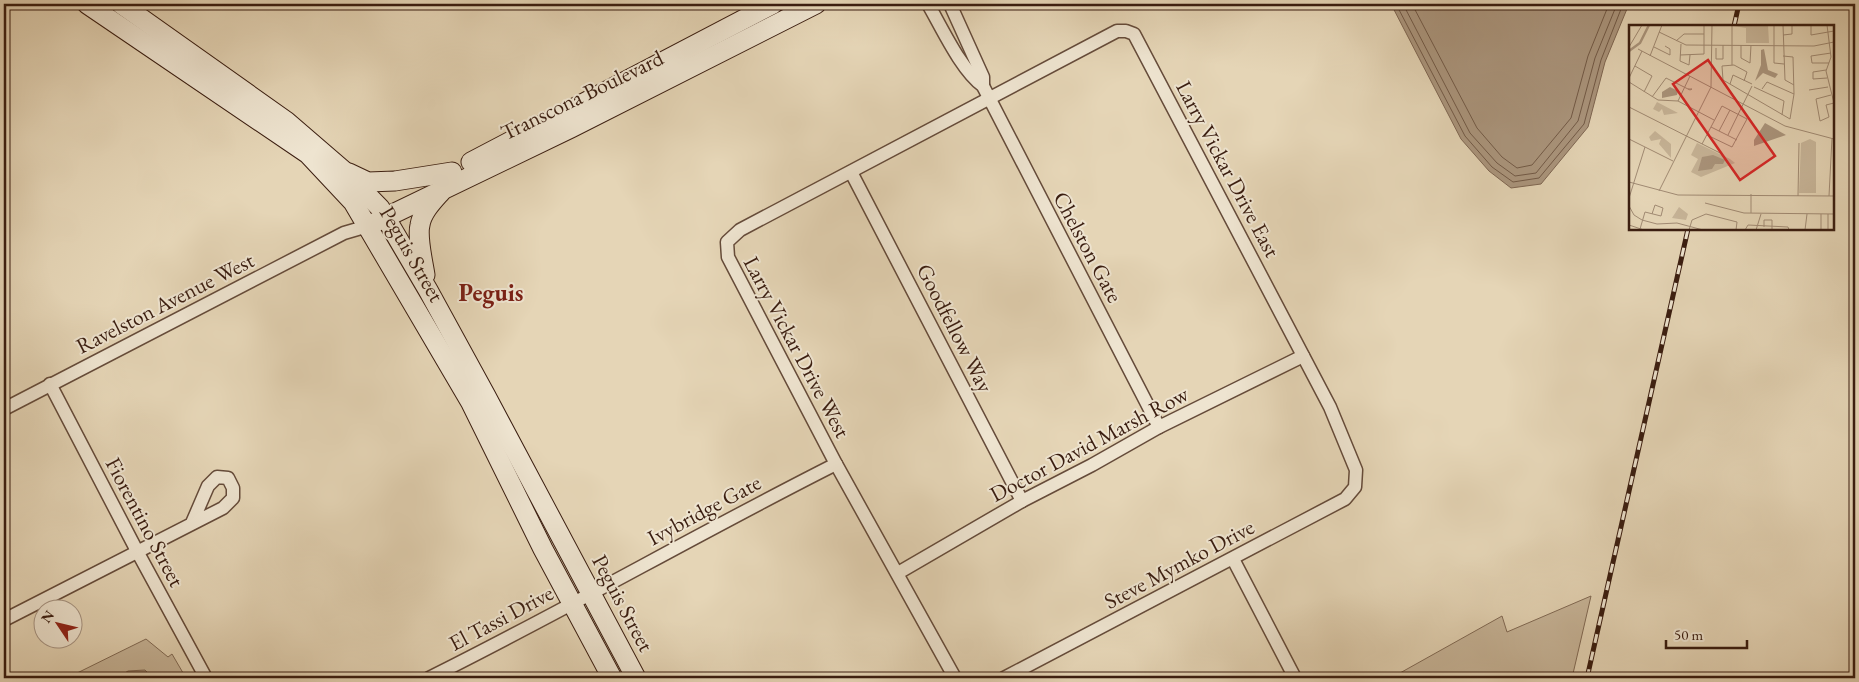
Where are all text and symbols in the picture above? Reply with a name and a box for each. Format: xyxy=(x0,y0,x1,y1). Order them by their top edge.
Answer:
inset map xyxy=(1629,25,1834,230)
street label: Transcona Boulevard xyxy=(496,43,669,147)
street label: Larry Vickar Drive East xyxy=(1169,76,1287,262)
street label: Chelston Gate xyxy=(1047,186,1130,308)
street label: Peguis Street xyxy=(373,201,451,307)
street label: Ravelston Avenue West xyxy=(71,246,259,360)
street label: Larry Vickar Drive West xyxy=(737,251,857,443)
street label: Goodfellow Way xyxy=(910,259,1000,398)
district label: Peguis xyxy=(459,277,523,309)
street label: Doctor David Marsh Row xyxy=(985,379,1194,509)
street label: Fiorentino Street xyxy=(99,452,191,592)
street label: Ivybridge Gate xyxy=(642,468,766,552)
street label: Steve Mymko Drive xyxy=(1099,512,1259,616)
street label: Peguis Street xyxy=(585,549,661,657)
street label: El Tassi Drive xyxy=(444,578,559,658)
north arrow xyxy=(32,600,82,650)
text: N xyxy=(37,606,58,626)
scale bar xyxy=(1666,617,1748,649)
text: 50 m xyxy=(1674,625,1703,644)

